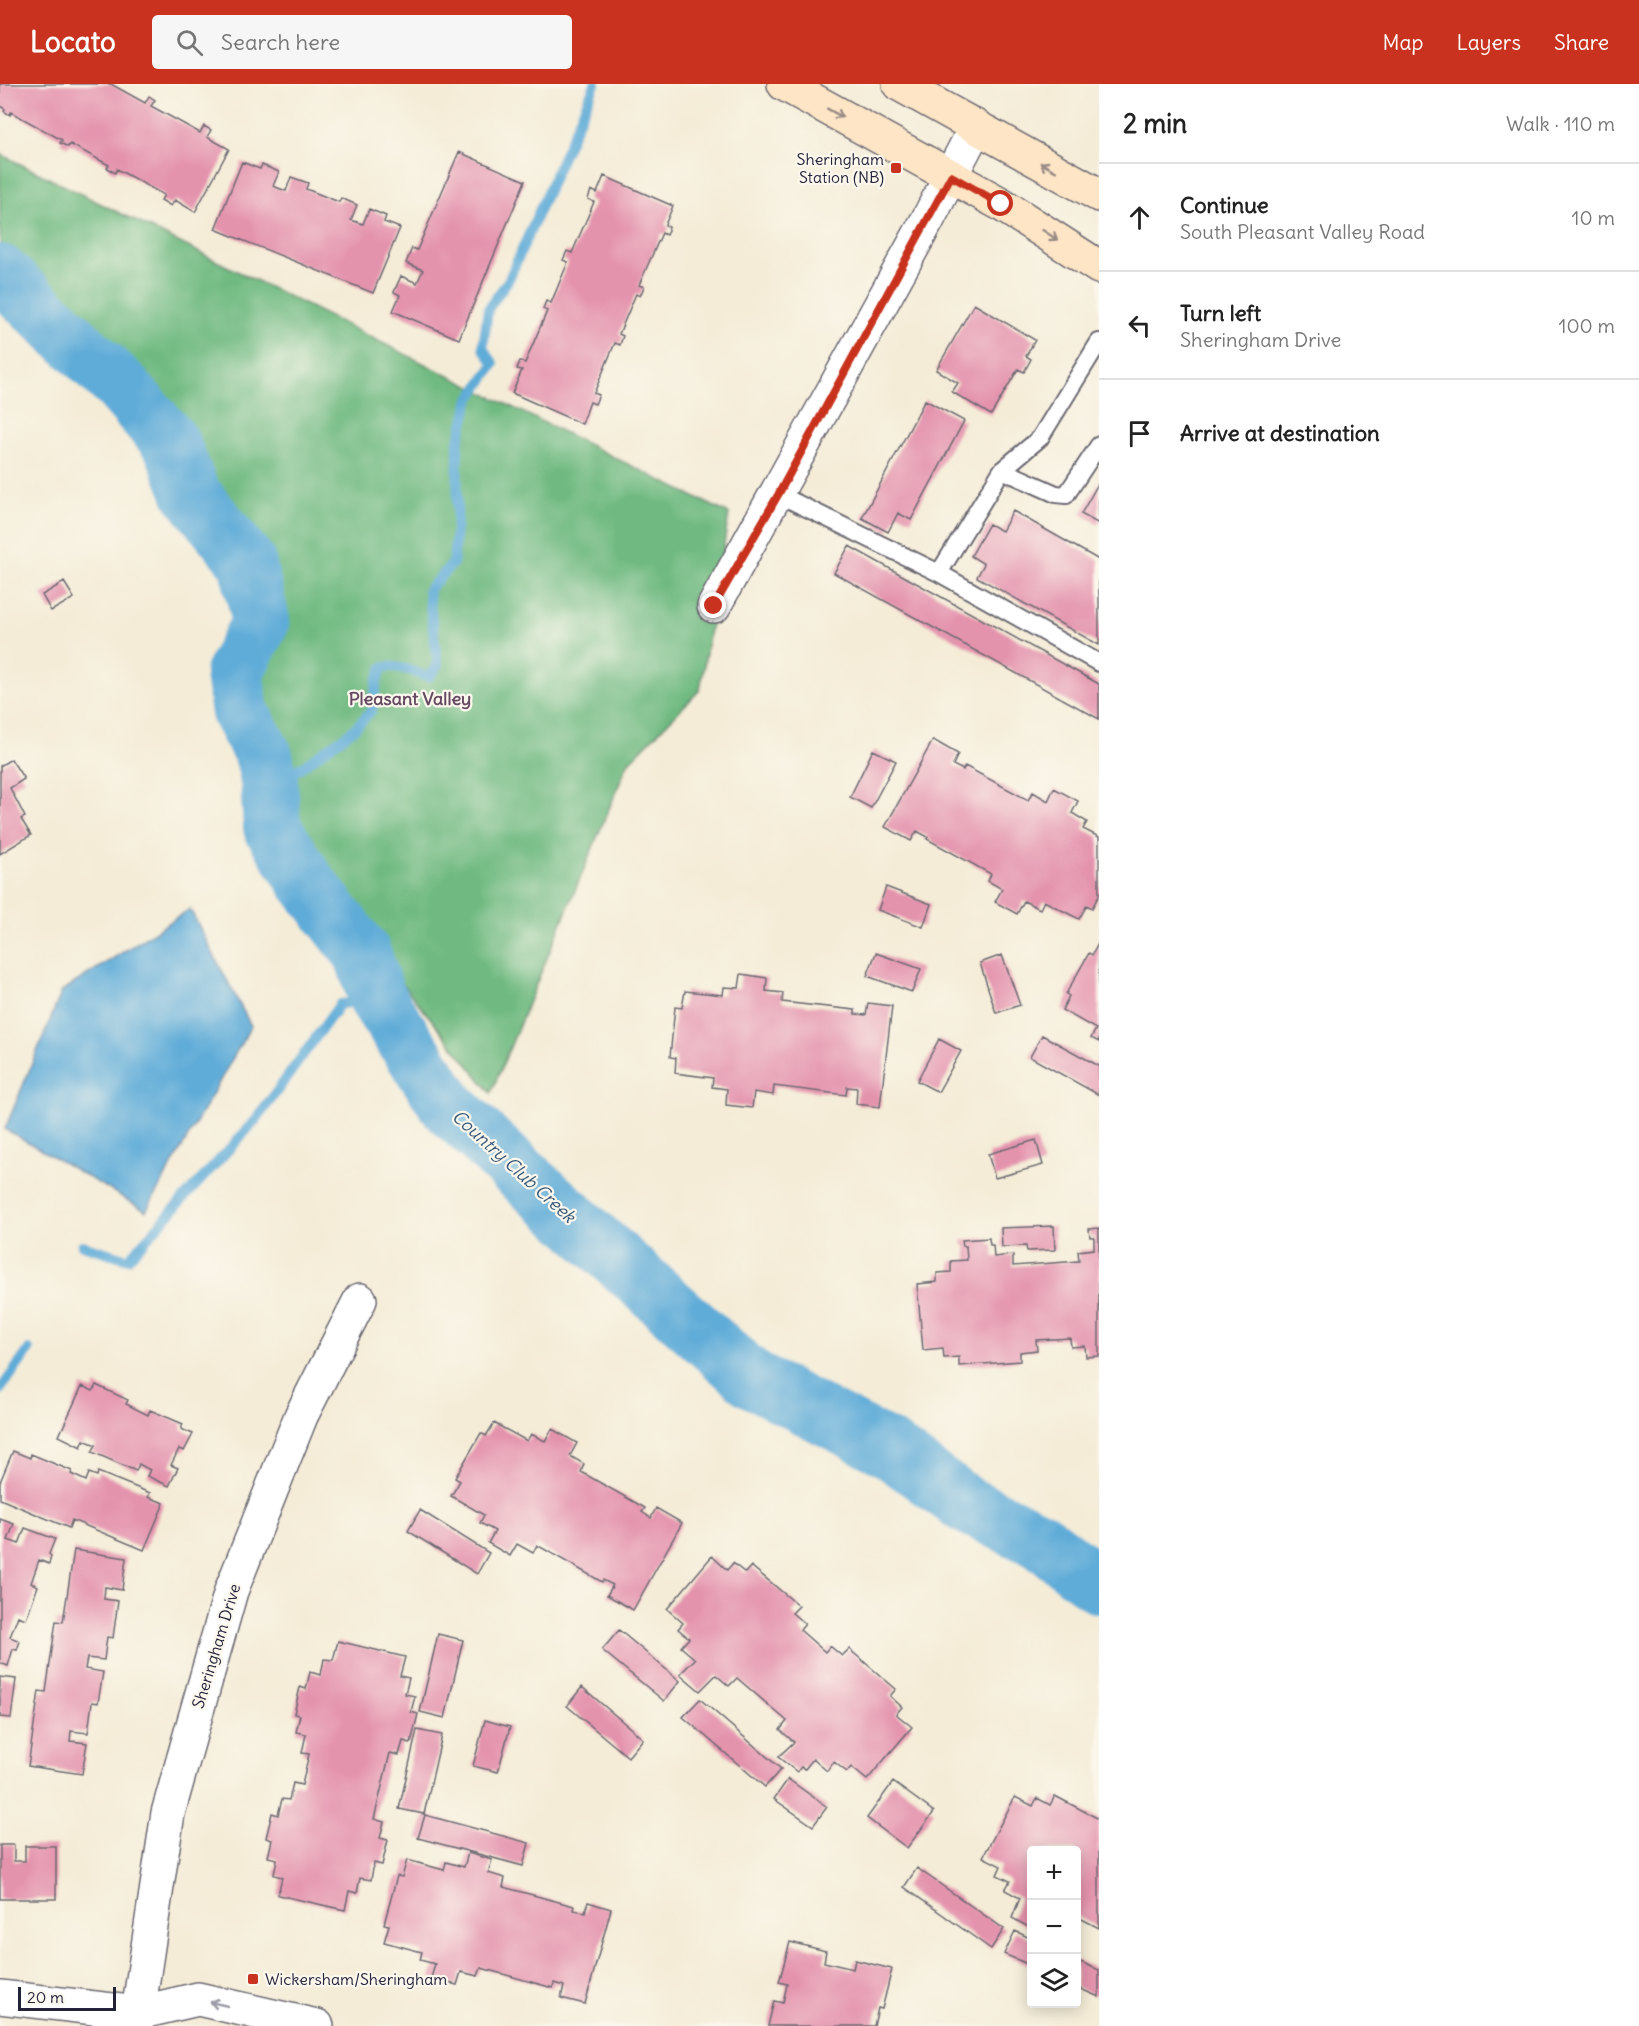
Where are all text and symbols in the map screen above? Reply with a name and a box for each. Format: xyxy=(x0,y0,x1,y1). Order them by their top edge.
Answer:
search box xyxy=(152,15,572,69)
text: Locato xyxy=(30,24,116,60)
icon: search xyxy=(173,26,206,59)
text: Search here xyxy=(221,28,340,56)
text: Map xyxy=(1383,29,1423,56)
text: Layers xyxy=(1456,29,1521,56)
text: Share xyxy=(1554,29,1609,56)
one-way arrow xyxy=(826,107,843,119)
text: 2 min xyxy=(1123,107,1187,140)
text: Walk · 110 m xyxy=(1506,111,1615,136)
place label: Sheringham Station (NB) xyxy=(797,149,884,187)
marker: Sheringham Station (NB) xyxy=(889,161,903,175)
one-way arrow xyxy=(1039,161,1057,172)
route start xyxy=(987,190,1013,216)
text: Continue xyxy=(1180,191,1269,219)
icon: ahead xyxy=(1123,201,1156,234)
text: 10 m xyxy=(1572,205,1615,230)
text: South Pleasant Valley Road xyxy=(1180,219,1425,244)
one-way arrow xyxy=(1041,230,1058,242)
text: Turn left xyxy=(1180,299,1261,327)
icon: left xyxy=(1123,309,1156,342)
text: 100 m xyxy=(1558,313,1615,338)
text: Sheringham Drive xyxy=(1180,327,1341,352)
icon: arrive xyxy=(1123,417,1156,450)
text: Arrive at destination xyxy=(1180,419,1380,447)
route end xyxy=(700,592,726,618)
district label: Pleasant Valley xyxy=(349,687,471,710)
water label: Country Club Creek xyxy=(448,1105,582,1229)
street label: Sheringham Drive xyxy=(188,1581,244,1711)
map controls xyxy=(1027,1846,1081,2008)
button: + xyxy=(1027,1846,1081,1900)
button: − xyxy=(1027,1900,1081,1954)
button: layers xyxy=(1027,1954,1081,2008)
place label: Wickersham/Sheringham xyxy=(265,1969,447,1989)
marker: Wickersham/Sheringham xyxy=(246,1972,260,1986)
scale bar xyxy=(18,1984,116,2012)
text: 20 m xyxy=(27,1987,64,2007)
one-way arrow xyxy=(209,1998,229,2009)

